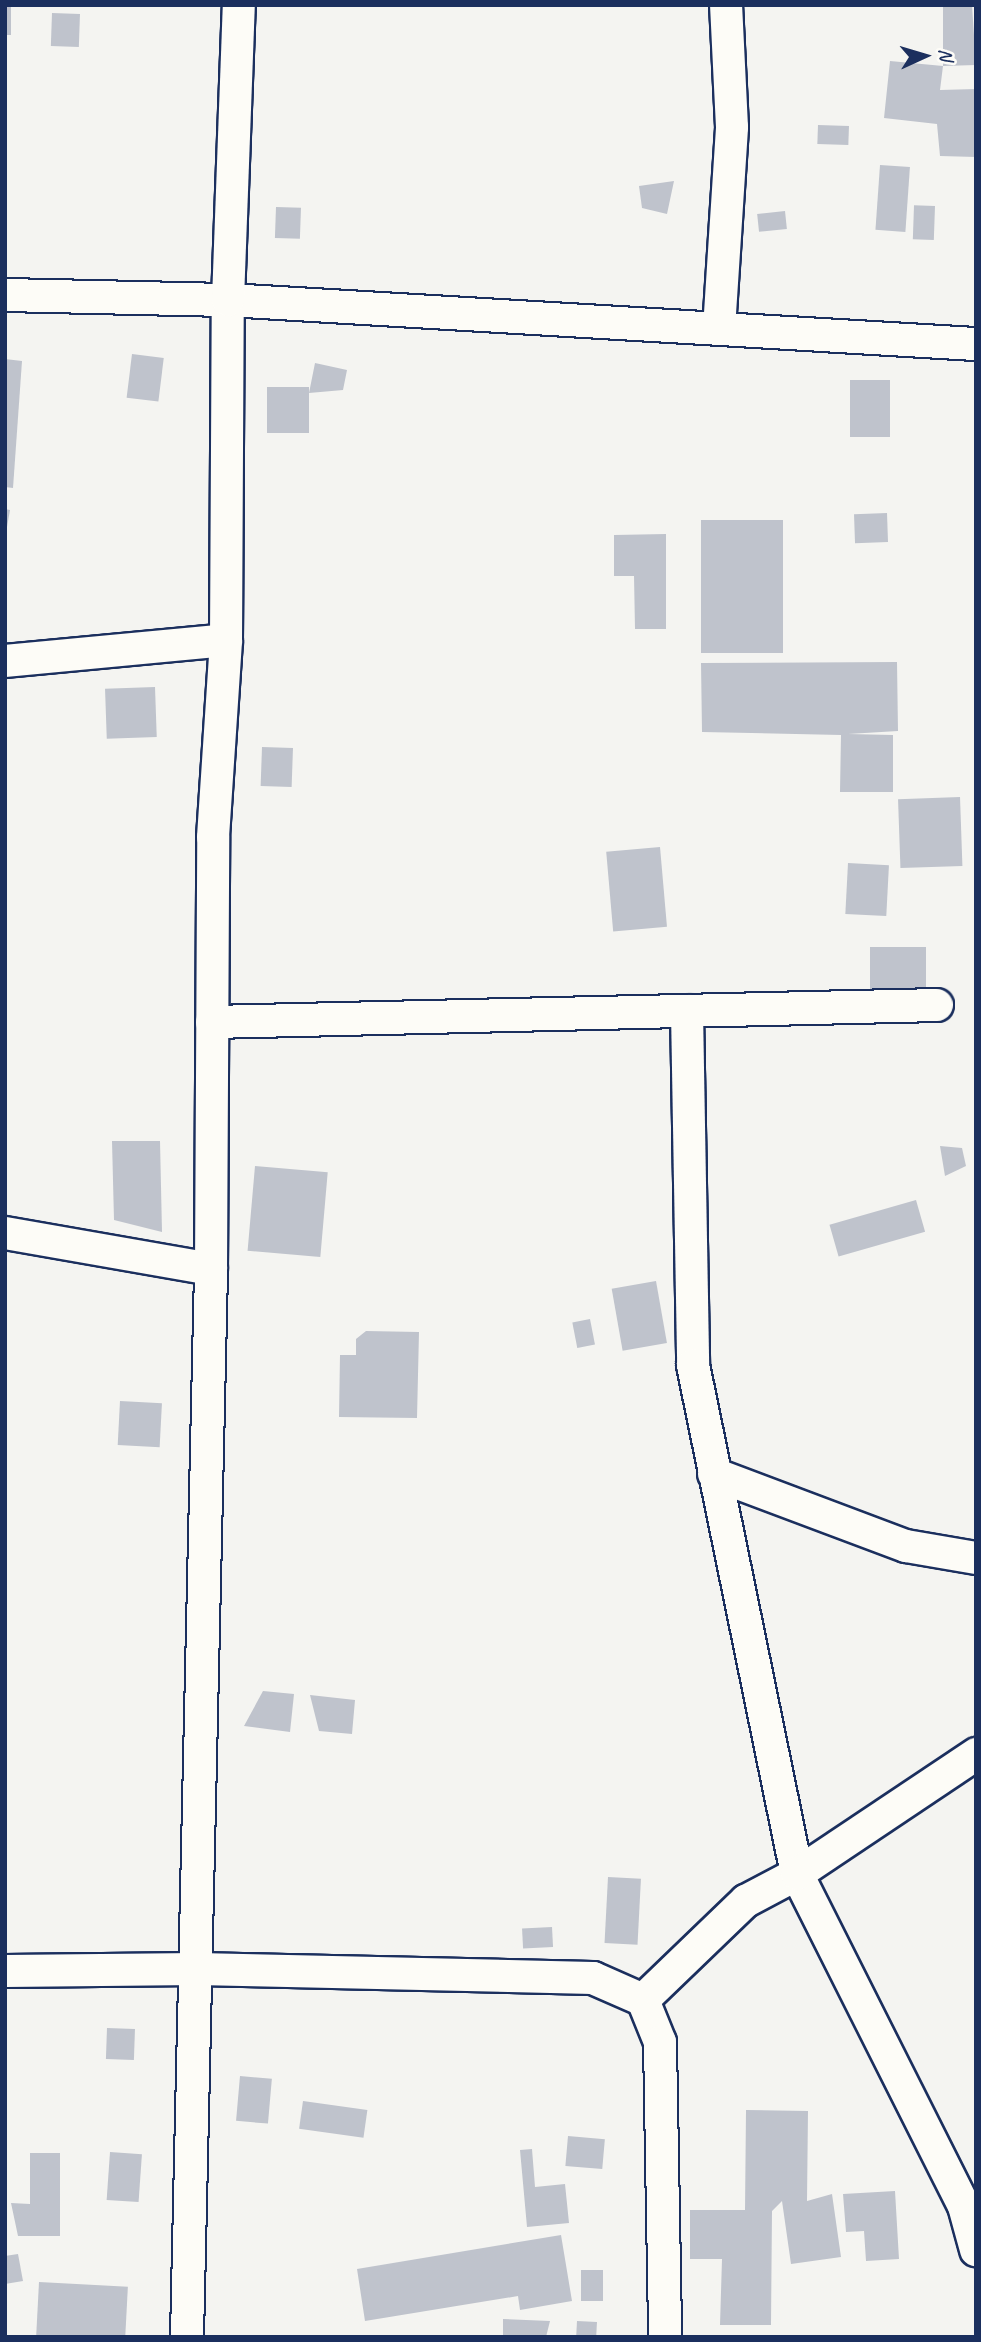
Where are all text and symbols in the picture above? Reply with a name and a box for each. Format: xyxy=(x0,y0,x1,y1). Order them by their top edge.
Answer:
north arrow xyxy=(890,21,960,91)
text: N xyxy=(934,48,958,61)

